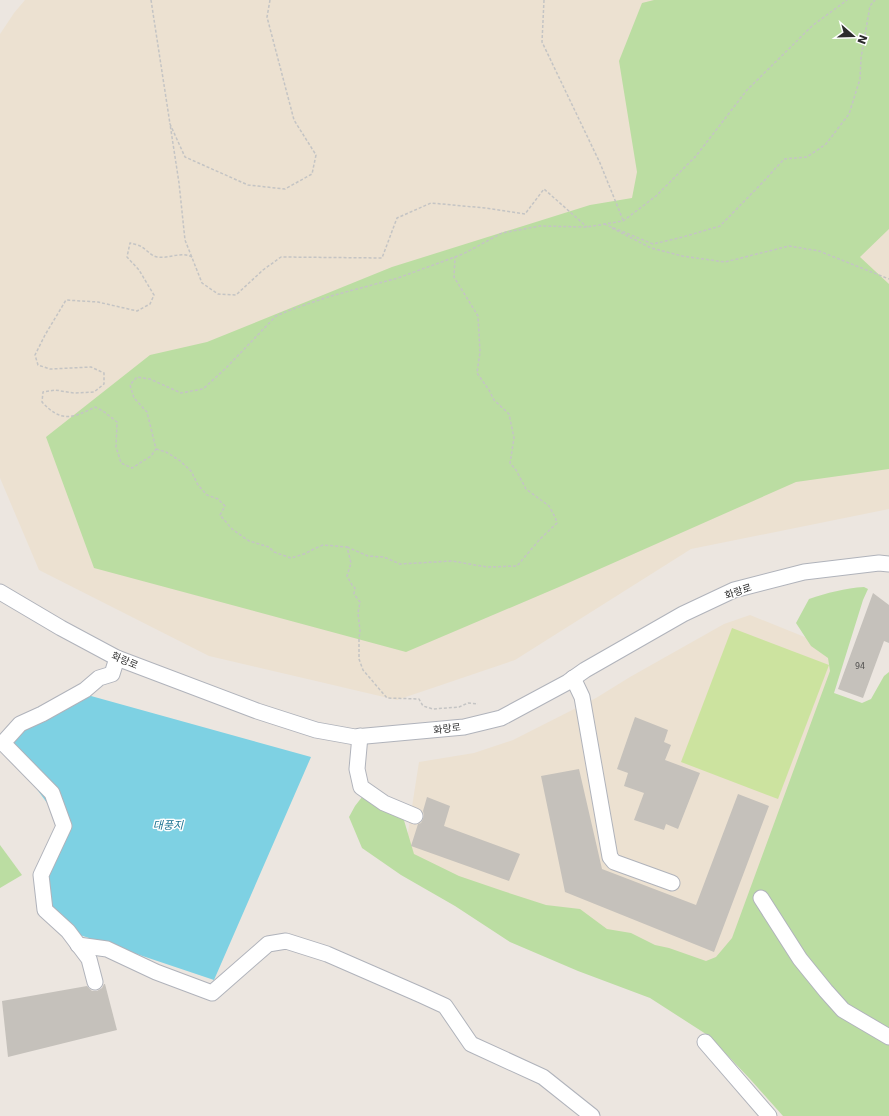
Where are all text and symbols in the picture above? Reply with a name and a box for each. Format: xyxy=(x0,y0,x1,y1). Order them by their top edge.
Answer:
north arrow xyxy=(833,16,873,56)
text: N xyxy=(854,33,870,46)
street label: 화랑로 xyxy=(723,582,753,601)
street label: 화랑로 xyxy=(110,650,140,671)
house number: 94 xyxy=(855,662,865,671)
street label: 화랑로 xyxy=(433,721,461,736)
water label: 대풍지 xyxy=(153,819,184,832)

